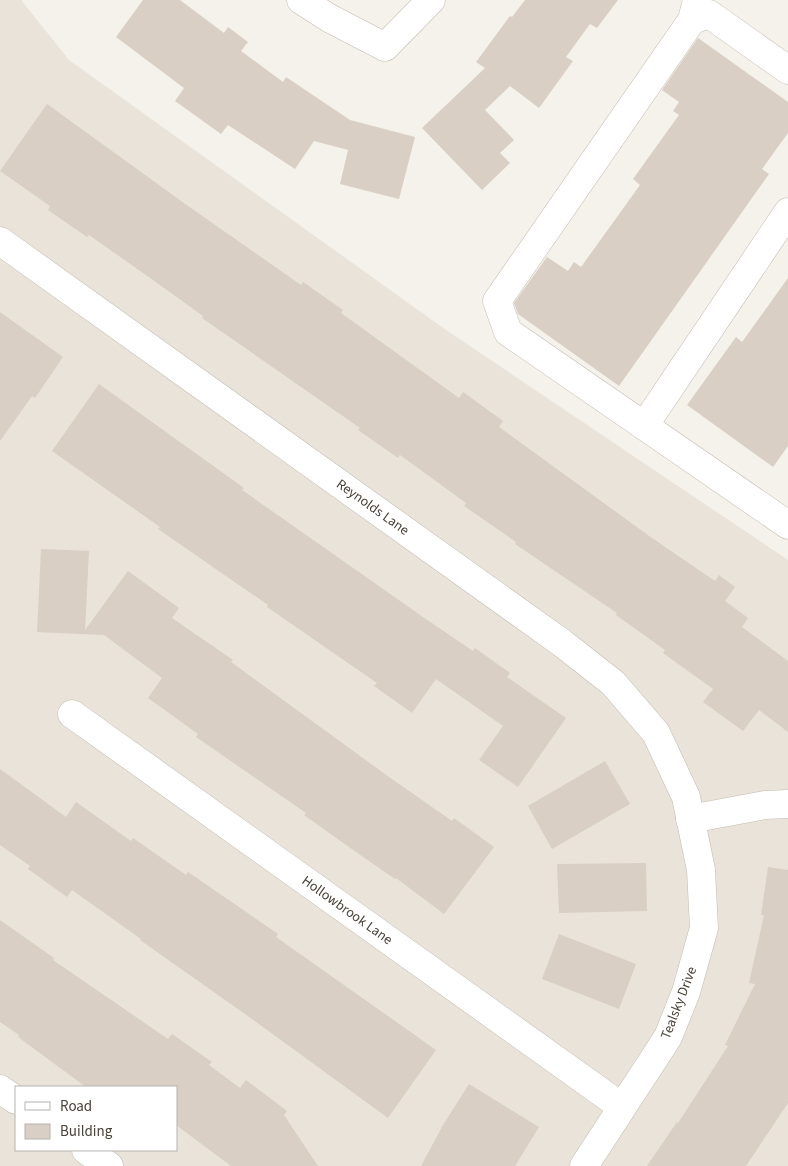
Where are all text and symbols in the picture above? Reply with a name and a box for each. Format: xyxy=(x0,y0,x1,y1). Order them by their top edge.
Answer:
street label: Reynolds Lane xyxy=(332,475,413,540)
street label: Hollowbrook Lane xyxy=(297,871,397,950)
street label: Tealsky Drive xyxy=(656,964,702,1042)
legend xyxy=(15,1086,178,1151)
text: Road xyxy=(60,1096,92,1117)
text: Building xyxy=(60,1121,113,1142)

